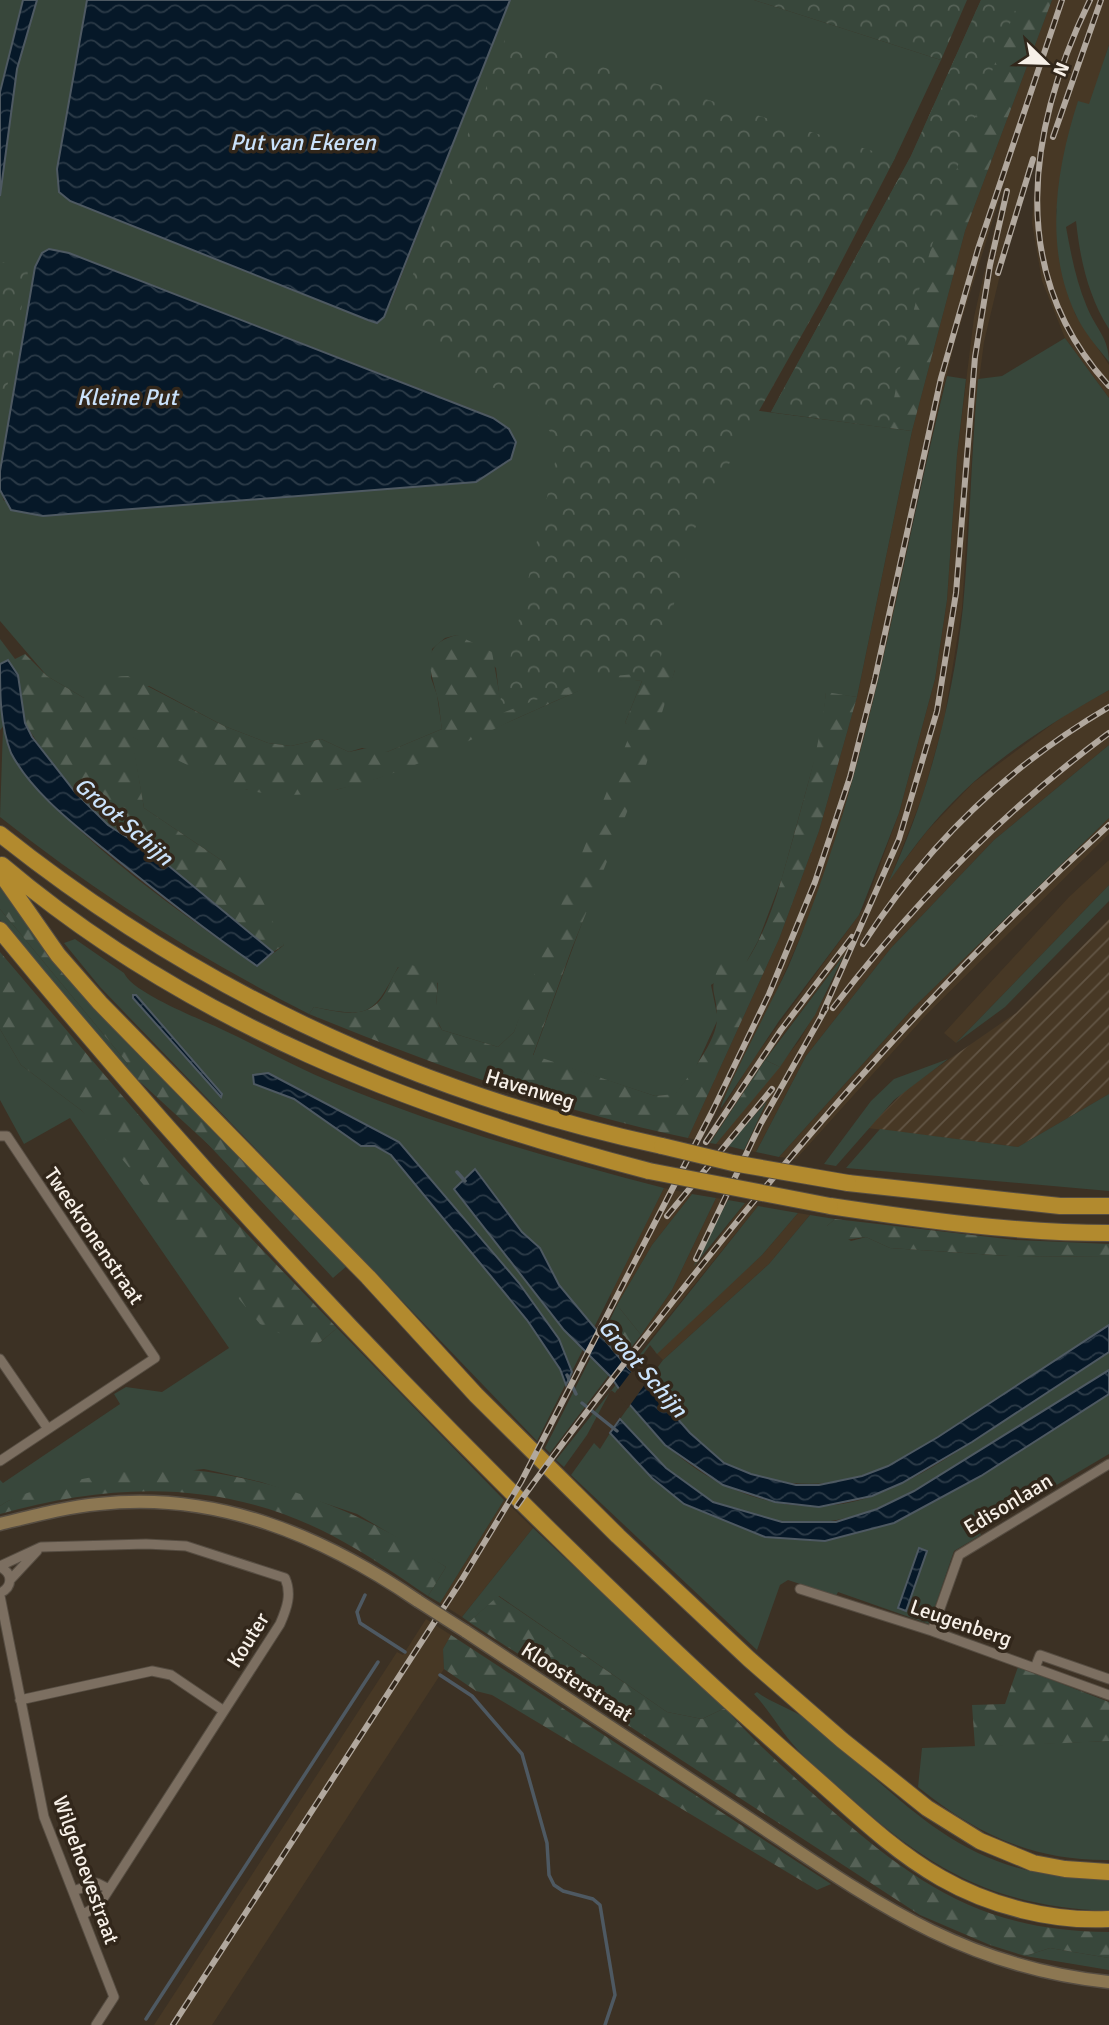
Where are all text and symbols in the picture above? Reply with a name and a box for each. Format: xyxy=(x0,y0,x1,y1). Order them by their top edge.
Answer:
north arrow xyxy=(1011,28,1081,98)
text: N xyxy=(1047,58,1074,80)
water label: Put van Ekeren xyxy=(230,128,377,157)
water label: Kleine Put xyxy=(77,383,180,412)
water label: Groot Schijn xyxy=(69,771,180,873)
street label: Havenweg xyxy=(482,1063,578,1115)
street label: Tweekronenstraat xyxy=(39,1163,149,1309)
water label: Groot Schijn xyxy=(592,1313,694,1425)
street label: Edisonlaan xyxy=(959,1467,1057,1541)
street label: Leugenberg xyxy=(907,1594,1015,1652)
street label: Kouter xyxy=(221,1607,275,1672)
street label: Kloosterstraat xyxy=(516,1636,638,1728)
street label: Wilgehoevestraat xyxy=(47,1792,125,1948)

